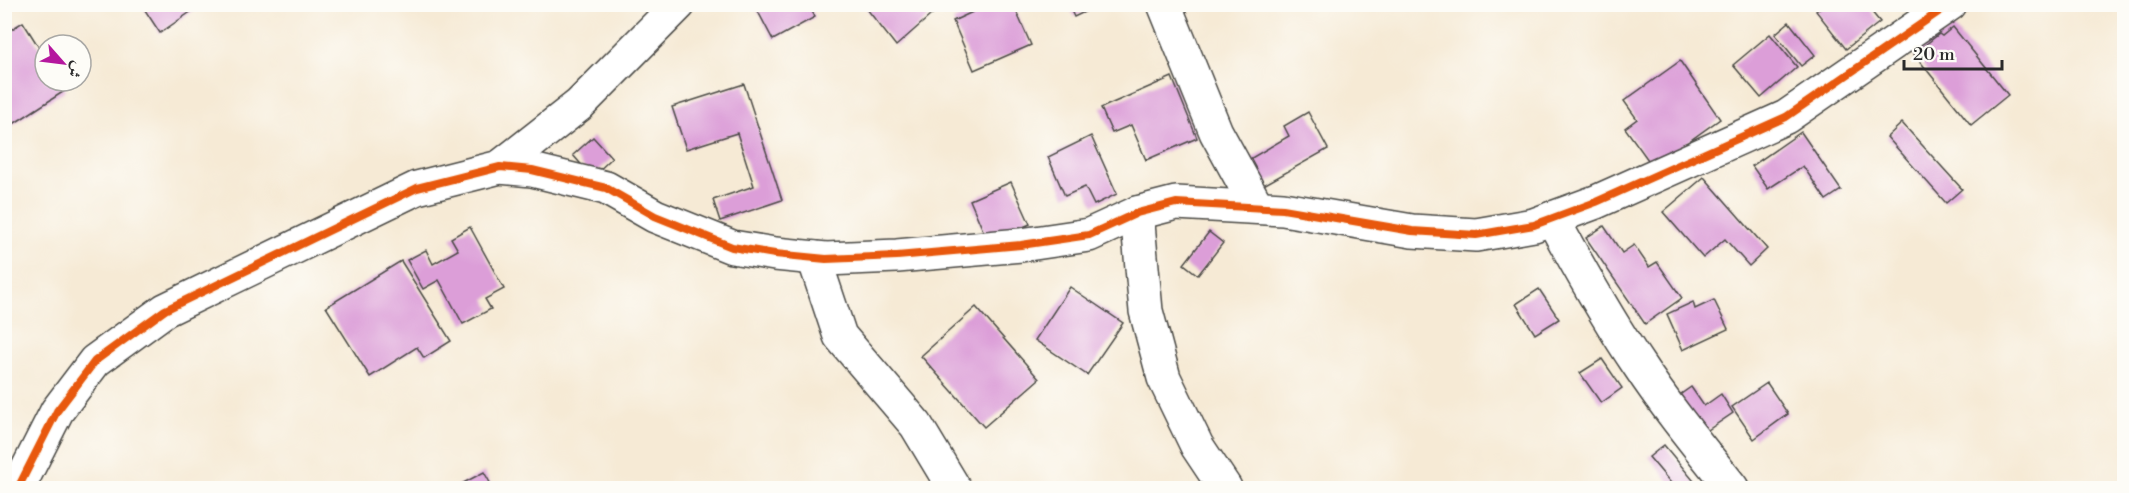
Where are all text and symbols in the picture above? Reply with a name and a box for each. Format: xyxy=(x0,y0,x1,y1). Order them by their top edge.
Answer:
north arrow xyxy=(33,33,93,93)
scale bar xyxy=(1904,33,2002,71)
text: 20 m xyxy=(1913,43,1955,66)
text: ش xyxy=(63,58,88,81)

